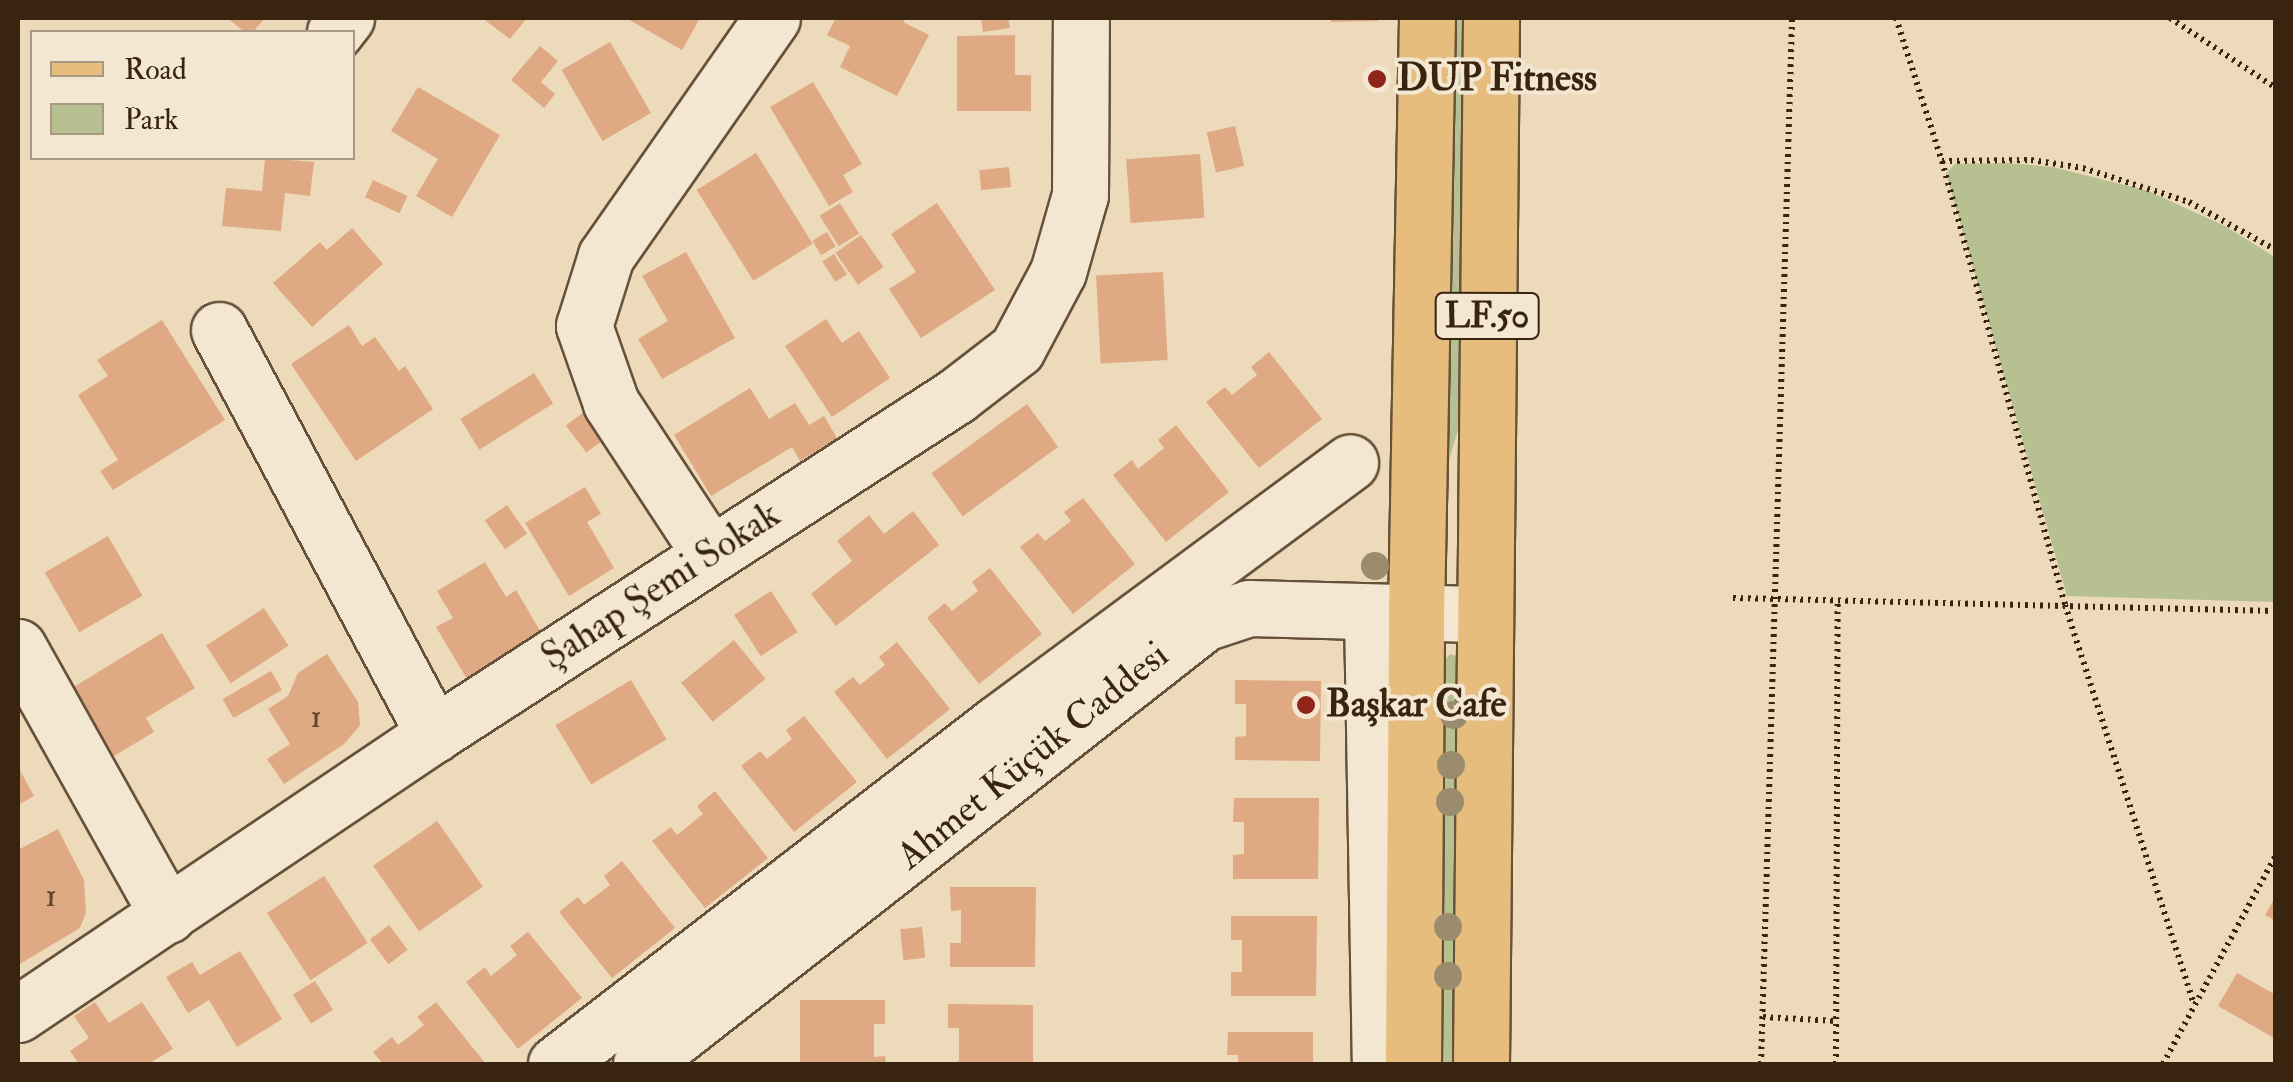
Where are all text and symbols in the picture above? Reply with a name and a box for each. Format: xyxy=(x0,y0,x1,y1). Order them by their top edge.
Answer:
legend xyxy=(30,30,355,160)
text: Road xyxy=(124,51,187,88)
place label: DUP Fitness xyxy=(1397,56,1597,102)
marker: DUP Fitness xyxy=(1366,68,1388,90)
text: Park xyxy=(124,101,179,138)
road number: LF.50 xyxy=(1434,286,1540,346)
street label: Şahap Şemi Sokak xyxy=(533,492,789,680)
street label: Ahmet Küçük Caddesi xyxy=(888,633,1178,879)
place label: Başkar Cafe xyxy=(1326,682,1506,728)
marker: Başkar Cafe xyxy=(1295,694,1317,716)
house number: 1 xyxy=(310,698,322,736)
house number: 1 xyxy=(45,877,57,915)

